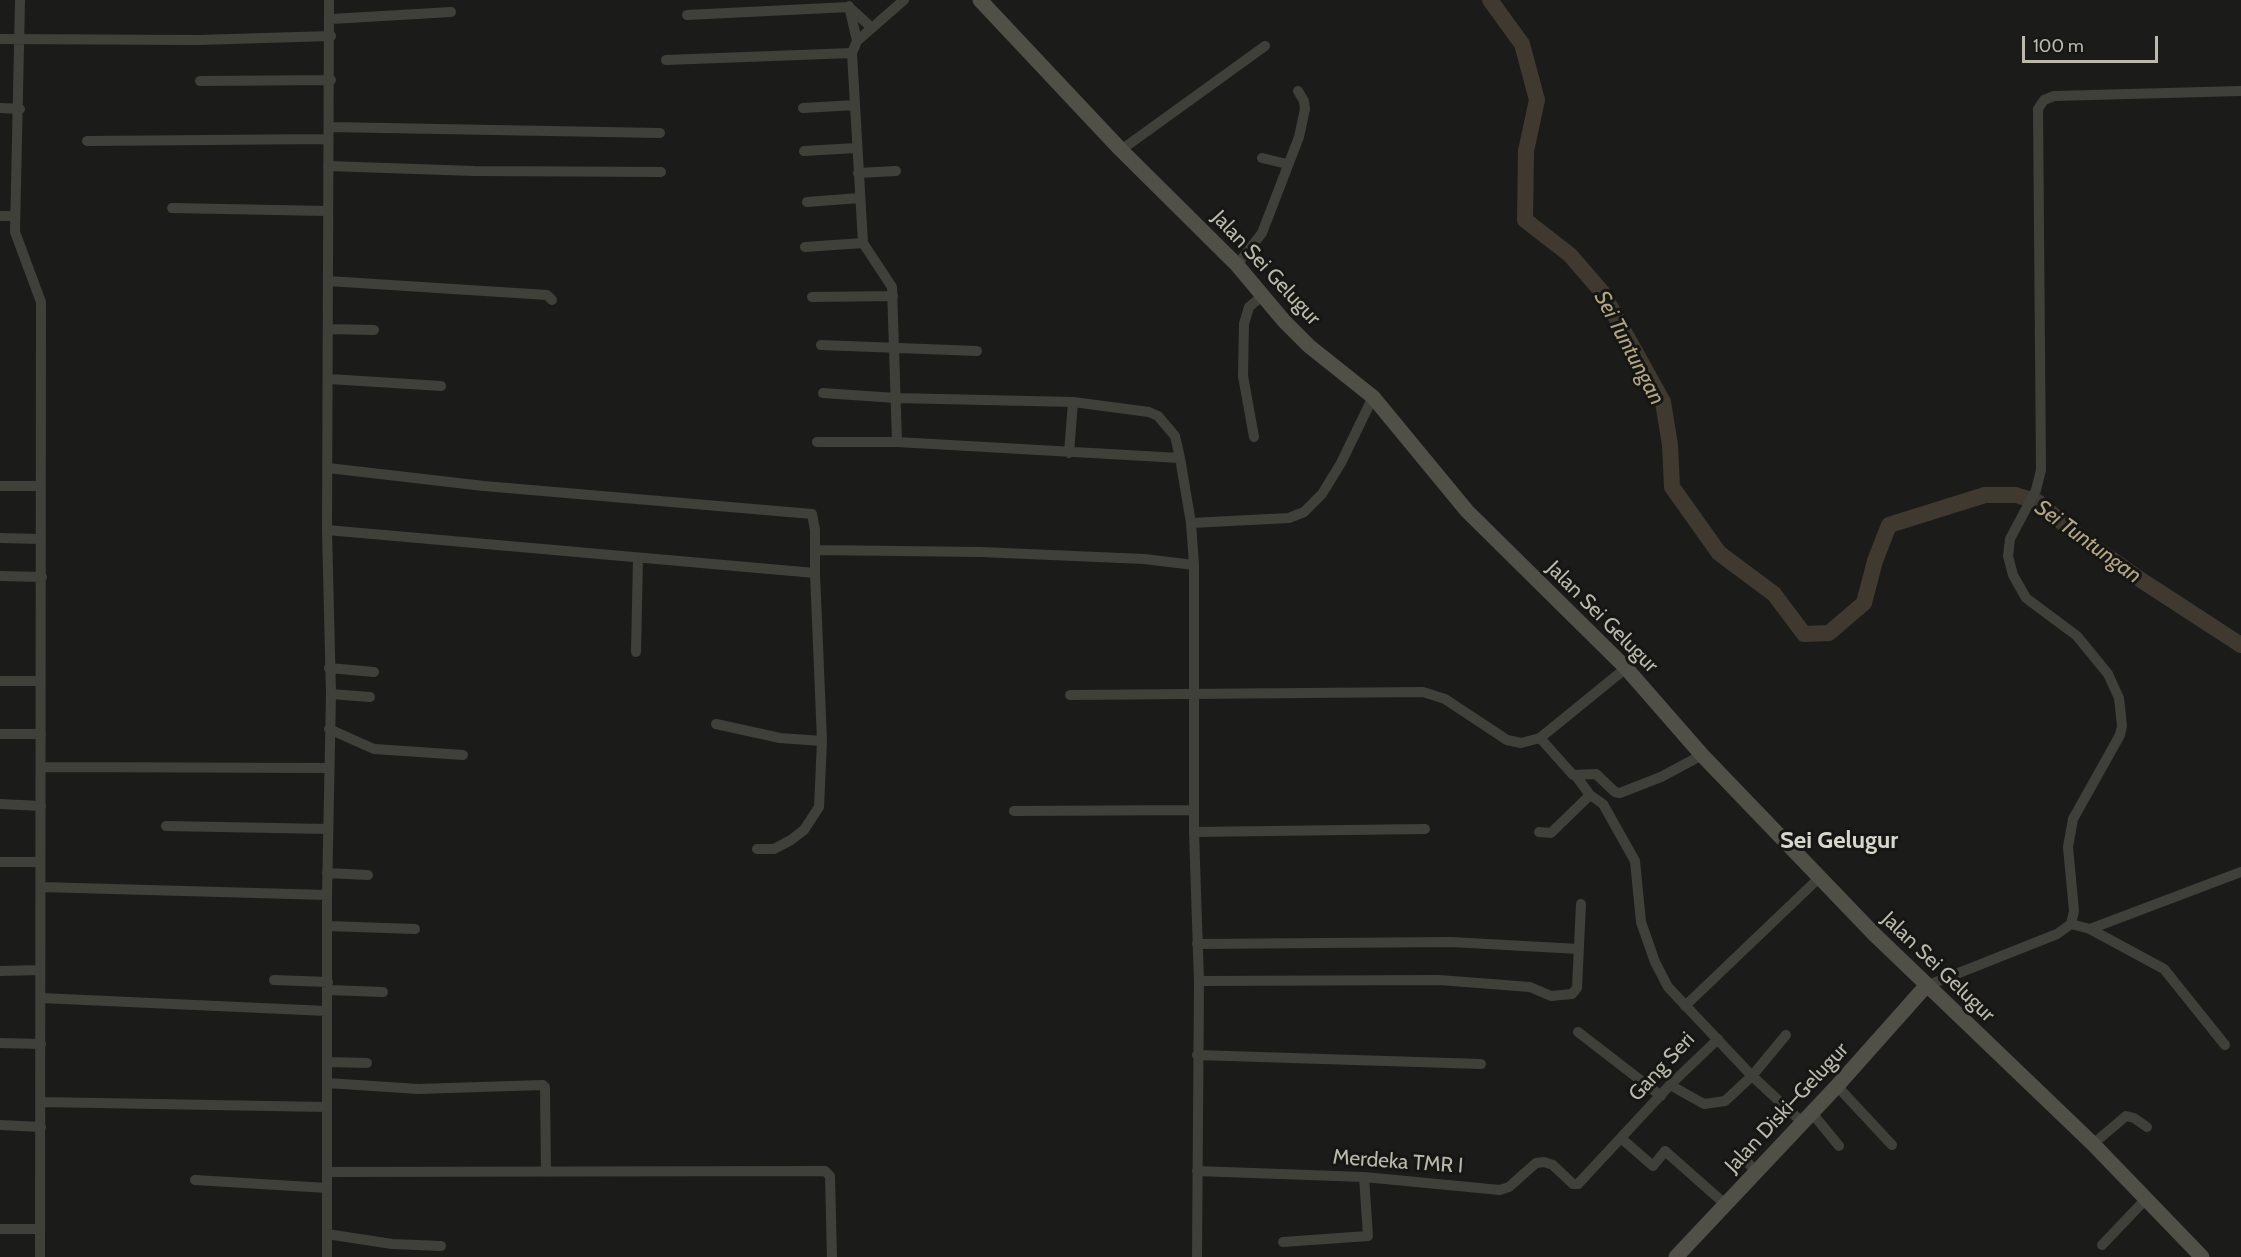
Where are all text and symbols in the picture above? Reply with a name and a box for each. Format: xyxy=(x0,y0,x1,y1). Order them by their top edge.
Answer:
scale bar xyxy=(2025,24,2162,62)
text: 100 m xyxy=(2033,35,2084,57)
street label: Jalan Sei Gelugur xyxy=(1206,205,1326,331)
water label: Sei Tuntungan xyxy=(1588,287,1670,409)
water label: Sei Tuntungan xyxy=(2030,495,2146,589)
street label: Jalan Sei Gelugur xyxy=(1541,556,1663,678)
district label: Sei Gelugur xyxy=(1780,827,1898,855)
street label: Jalan Sei Gelugur xyxy=(1876,907,2000,1027)
street label: Gang Seri xyxy=(1624,1027,1700,1107)
street label: Jalan Diski–Gelugur xyxy=(1720,1038,1854,1178)
street label: Merdeka TMR I xyxy=(1332,1145,1464,1179)

